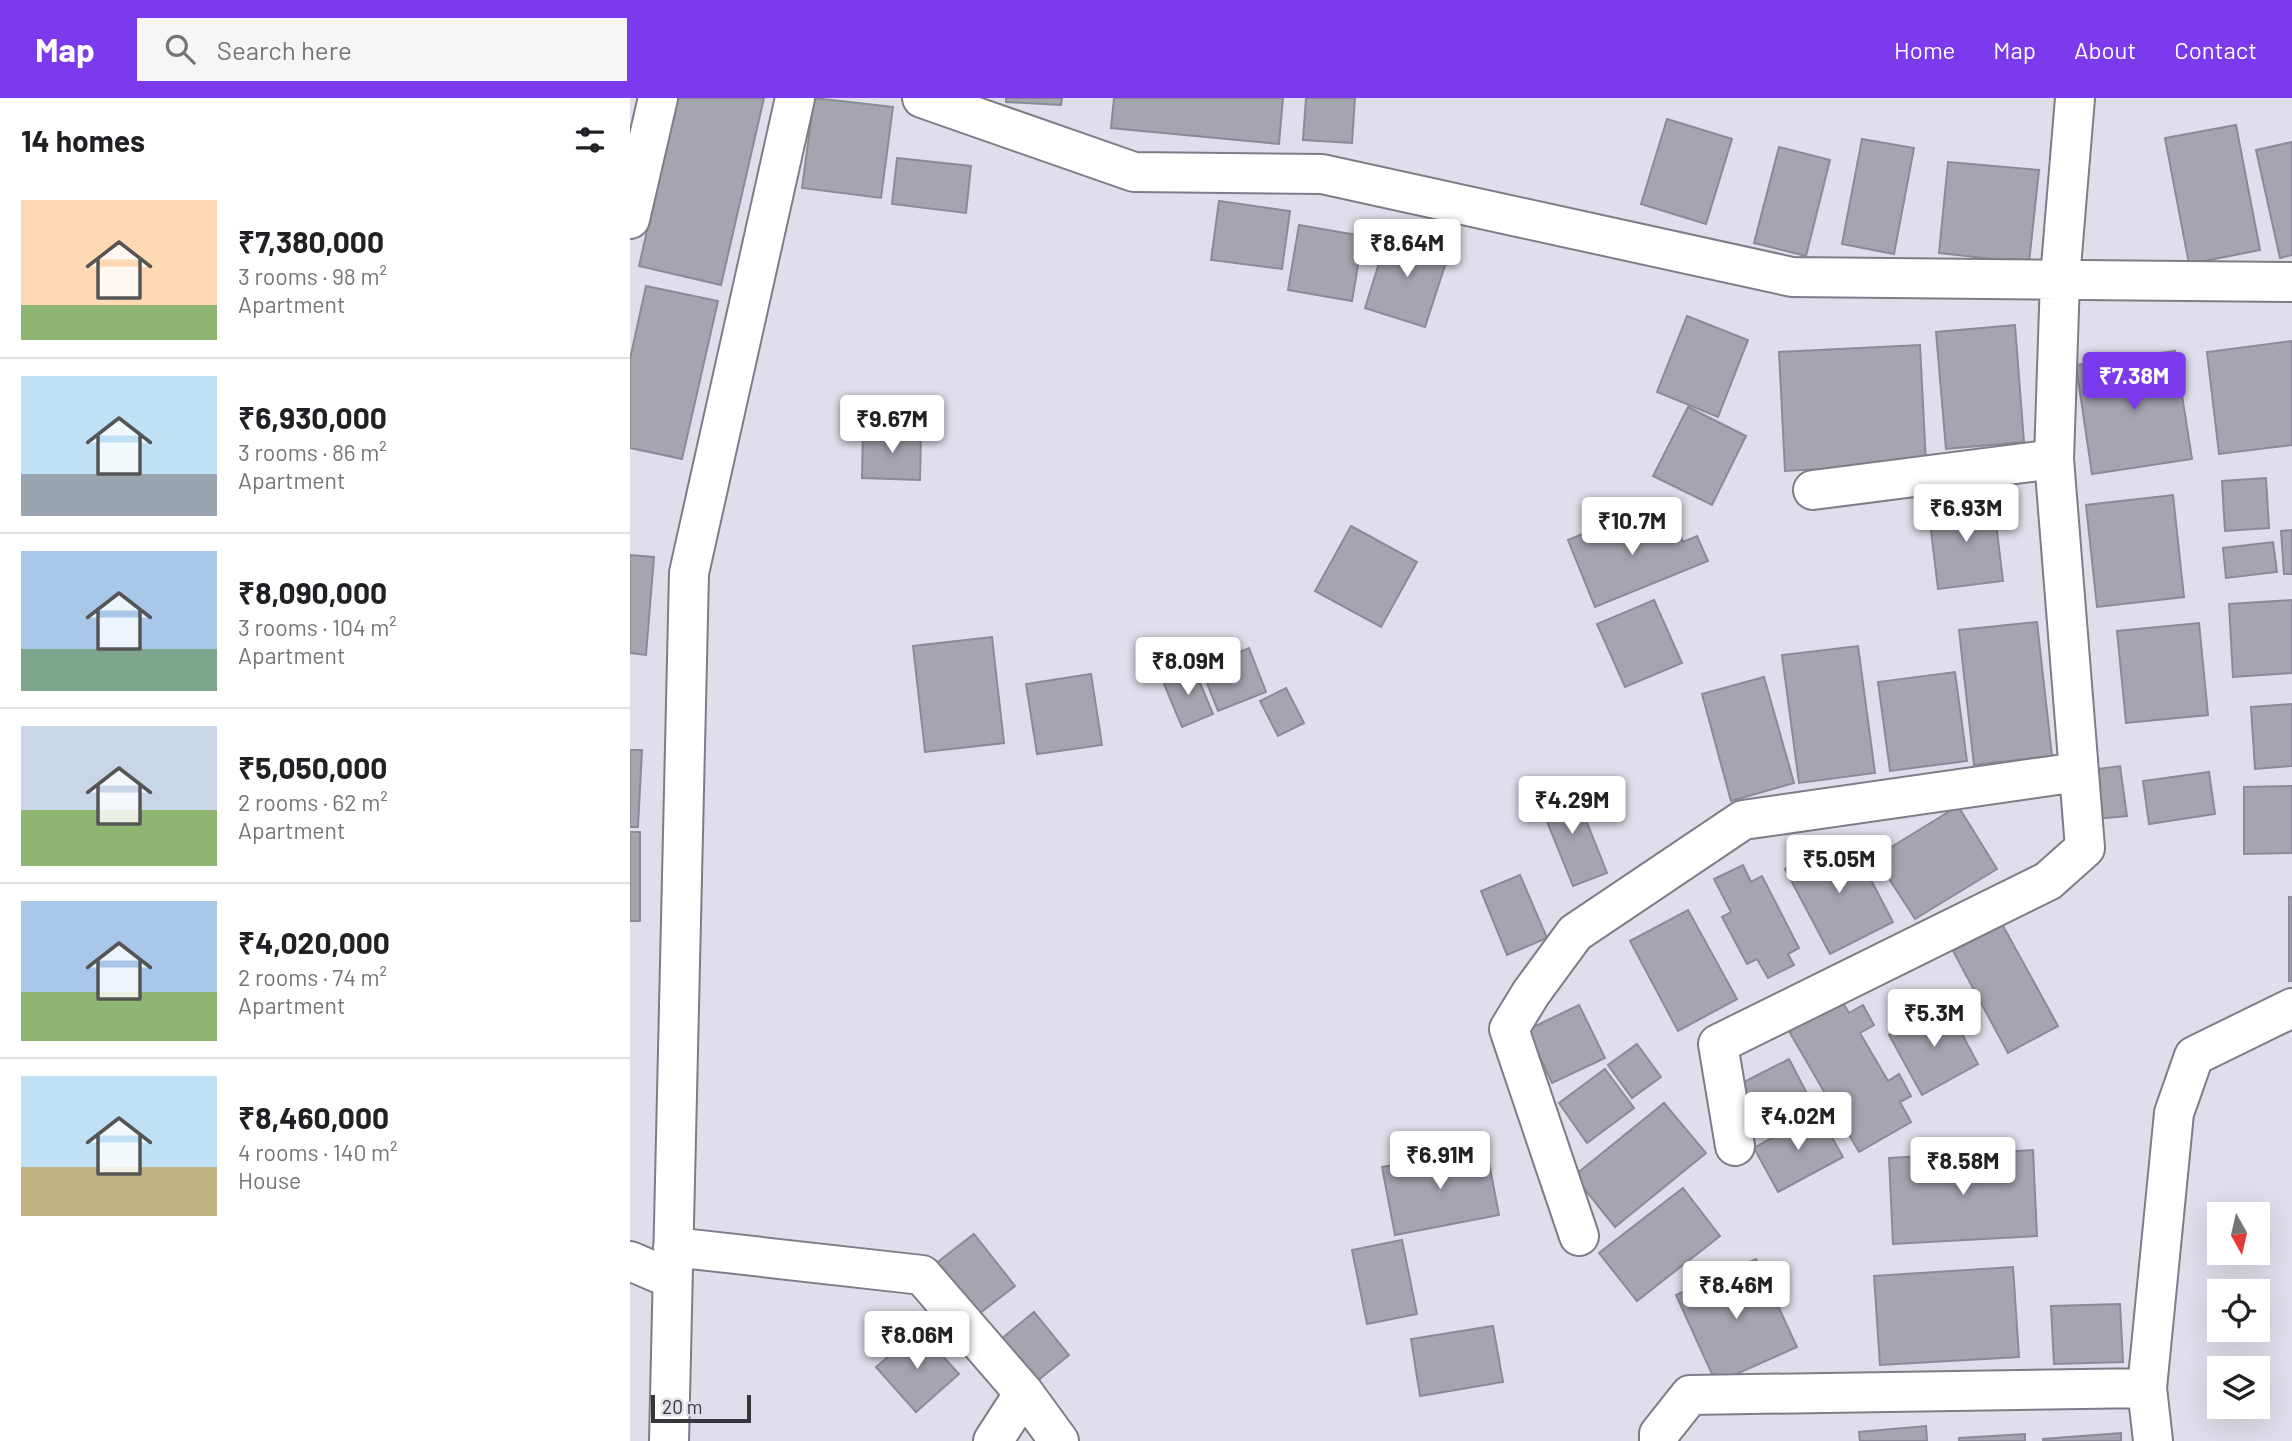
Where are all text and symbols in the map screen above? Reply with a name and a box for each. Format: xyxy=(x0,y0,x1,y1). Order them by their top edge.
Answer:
search box xyxy=(137,18,627,81)
text: Map xyxy=(35,29,95,69)
icon: search xyxy=(161,30,199,68)
text: Search here xyxy=(217,34,352,65)
text: Home xyxy=(1894,35,1955,64)
text: Map xyxy=(1993,35,2036,64)
text: About xyxy=(2074,35,2136,64)
text: Contact xyxy=(2174,35,2257,64)
icon: filters xyxy=(571,121,609,159)
text: 14 homes xyxy=(21,122,145,158)
pin: ₹8.64M xyxy=(1350,220,1464,279)
text: ₹7,380,000 xyxy=(238,223,384,259)
icon: home xyxy=(77,228,161,312)
text: ₹8.64M xyxy=(1370,228,1444,256)
text: 3 rooms · 98 m² xyxy=(238,262,387,290)
text: Apartment xyxy=(238,290,345,318)
pin: ₹7.38M xyxy=(2077,352,2191,412)
text: ₹7.38M xyxy=(2099,361,2169,389)
pin: ₹9.67M xyxy=(835,396,949,455)
text: ₹6,930,000 xyxy=(238,399,387,435)
icon: home xyxy=(77,404,161,488)
text: ₹9.67M xyxy=(856,404,928,432)
text: 3 rooms · 86 m² xyxy=(238,438,387,466)
text: Apartment xyxy=(238,466,345,494)
pin: ₹6.93M xyxy=(1909,484,2023,544)
text: ₹6.93M xyxy=(1930,493,2002,521)
pin: ₹10.7M xyxy=(1575,498,1689,557)
text: ₹10.7M xyxy=(1598,506,1666,534)
text: ₹8,090,000 xyxy=(238,574,387,610)
icon: home xyxy=(77,579,161,663)
text: 3 rooms · 104 m² xyxy=(238,613,397,641)
pin: ₹8.09M xyxy=(1131,638,1245,697)
text: Apartment xyxy=(238,641,345,669)
text: ₹8.09M xyxy=(1152,646,1224,674)
text: ₹5,050,000 xyxy=(238,749,387,785)
icon: home xyxy=(77,754,161,838)
pin: ₹4.29M xyxy=(1515,776,1629,836)
text: ₹4.29M xyxy=(1535,785,1609,813)
text: 2 rooms · 62 m² xyxy=(238,788,388,816)
text: Apartment xyxy=(238,816,345,844)
pin: ₹5.05M xyxy=(1782,836,1896,895)
text: ₹5.05M xyxy=(1802,844,1876,872)
text: ₹4,020,000 xyxy=(238,924,390,960)
icon: home xyxy=(77,929,161,1013)
text: 2 rooms · 74 m² xyxy=(238,963,387,991)
pin: ₹5.3M xyxy=(1885,990,1983,1049)
text: Apartment xyxy=(238,991,345,1019)
text: ₹5.3M xyxy=(1904,998,1964,1026)
pin: ₹4.02M xyxy=(1741,1093,1855,1152)
text: ₹8,460,000 xyxy=(238,1099,389,1135)
text: ₹4.02M xyxy=(1760,1101,1836,1129)
icon: home xyxy=(77,1104,161,1188)
pin: ₹6.91M xyxy=(1383,1132,1497,1191)
text: 4 rooms · 140 m² xyxy=(238,1138,398,1166)
pin: ₹8.58M xyxy=(1906,1138,2020,1197)
text: ₹6.91M xyxy=(1406,1140,1474,1168)
text: ₹8.58M xyxy=(1926,1146,2000,1174)
text: House xyxy=(238,1166,301,1194)
north arrow xyxy=(2207,1202,2270,1265)
map controls xyxy=(2207,1202,2270,1419)
pin: ₹8.46M xyxy=(1679,1262,1793,1321)
text: ₹8.46M xyxy=(1699,1270,1773,1298)
button: locate xyxy=(2207,1279,2270,1342)
pin: ₹8.06M xyxy=(860,1312,974,1371)
text: ₹8.06M xyxy=(880,1320,954,1348)
button: layers xyxy=(2207,1356,2270,1419)
scale bar xyxy=(651,1392,751,1424)
text: 20 m xyxy=(662,1395,702,1418)

